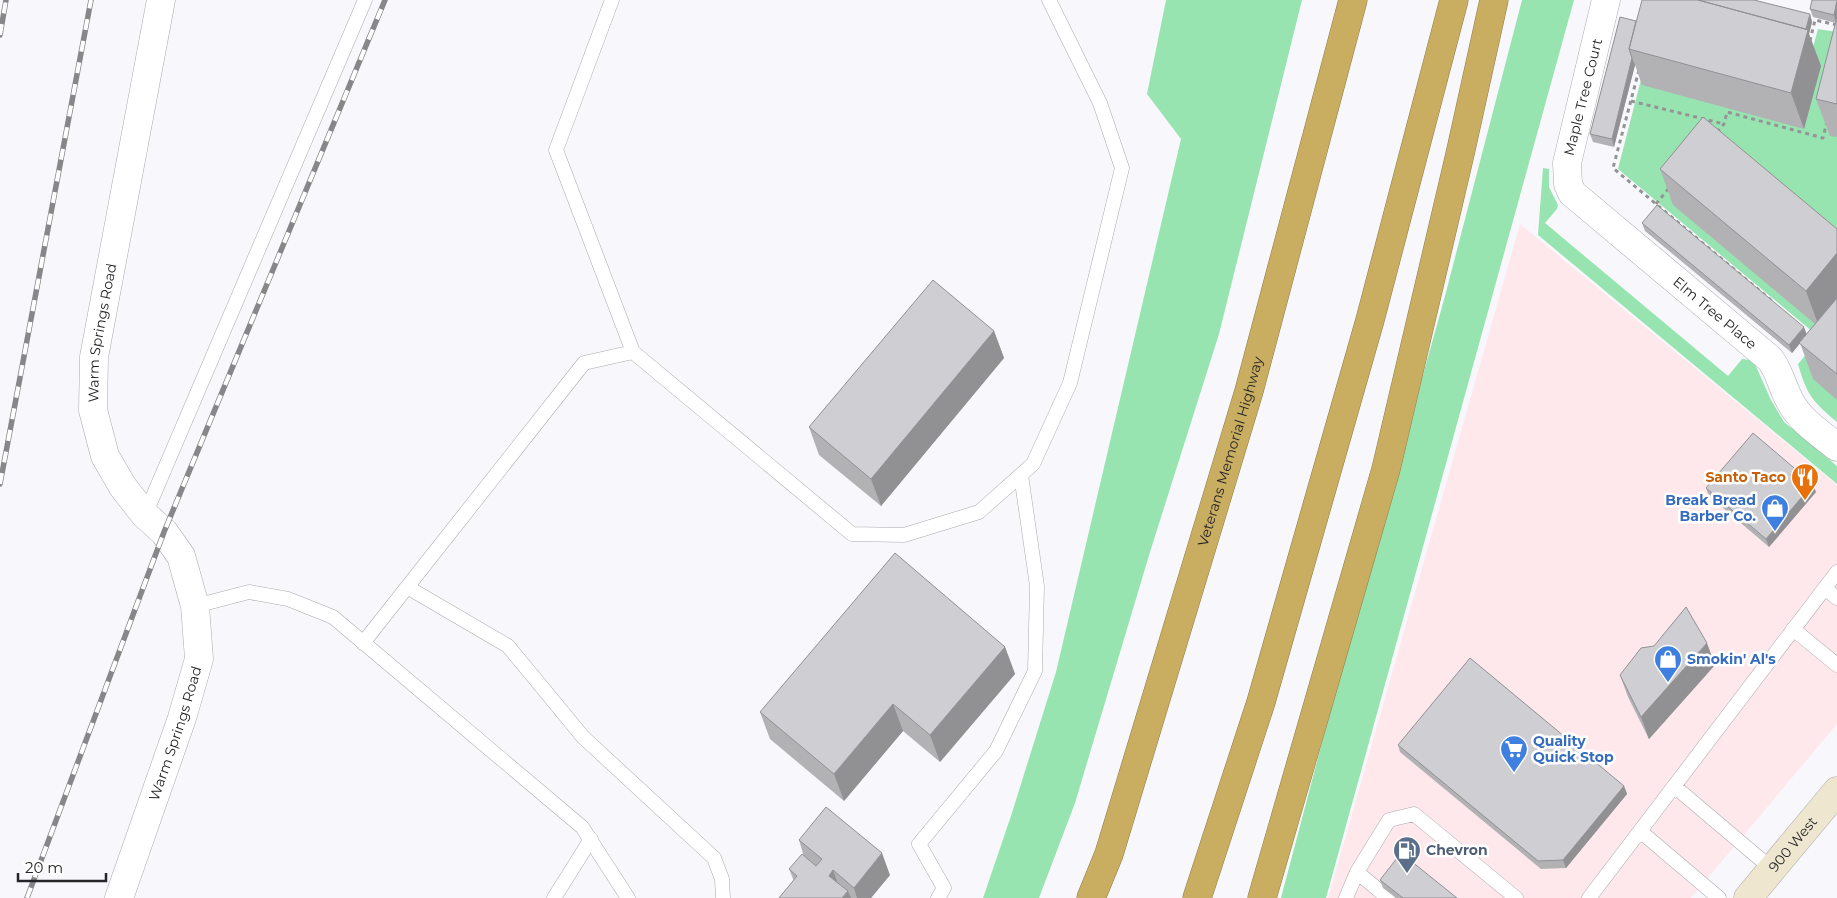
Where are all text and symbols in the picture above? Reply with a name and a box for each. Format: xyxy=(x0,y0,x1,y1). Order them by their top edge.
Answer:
street label: Maple Tree Court xyxy=(1560,36,1606,157)
street label: Warm Springs Road xyxy=(84,262,120,403)
street label: Elm Tree Place xyxy=(1669,273,1761,353)
street label: Veterans Memorial Highway xyxy=(1194,354,1267,548)
restaurant icon: Santo Taco xyxy=(1790,462,1820,501)
place label: Santo Taco xyxy=(1705,468,1786,486)
place label: Break Bread Barber Co. xyxy=(1665,491,1756,525)
shop icon: Break Bread Barber Co. xyxy=(1760,493,1790,532)
shop icon: Smokin' Al's xyxy=(1653,644,1683,683)
place label: Smokin' Al's xyxy=(1687,650,1776,668)
street label: Warm Springs Road xyxy=(145,664,206,803)
place label: Quality Quick Stop xyxy=(1533,732,1614,766)
supermarket icon: Quality Quick Stop xyxy=(1499,734,1529,773)
street label: 900 West xyxy=(1765,813,1821,876)
fuel station icon: Chevron xyxy=(1392,835,1422,874)
place label: Chevron xyxy=(1426,841,1488,859)
scale bar xyxy=(18,850,105,882)
text: 20 m xyxy=(25,858,63,877)

